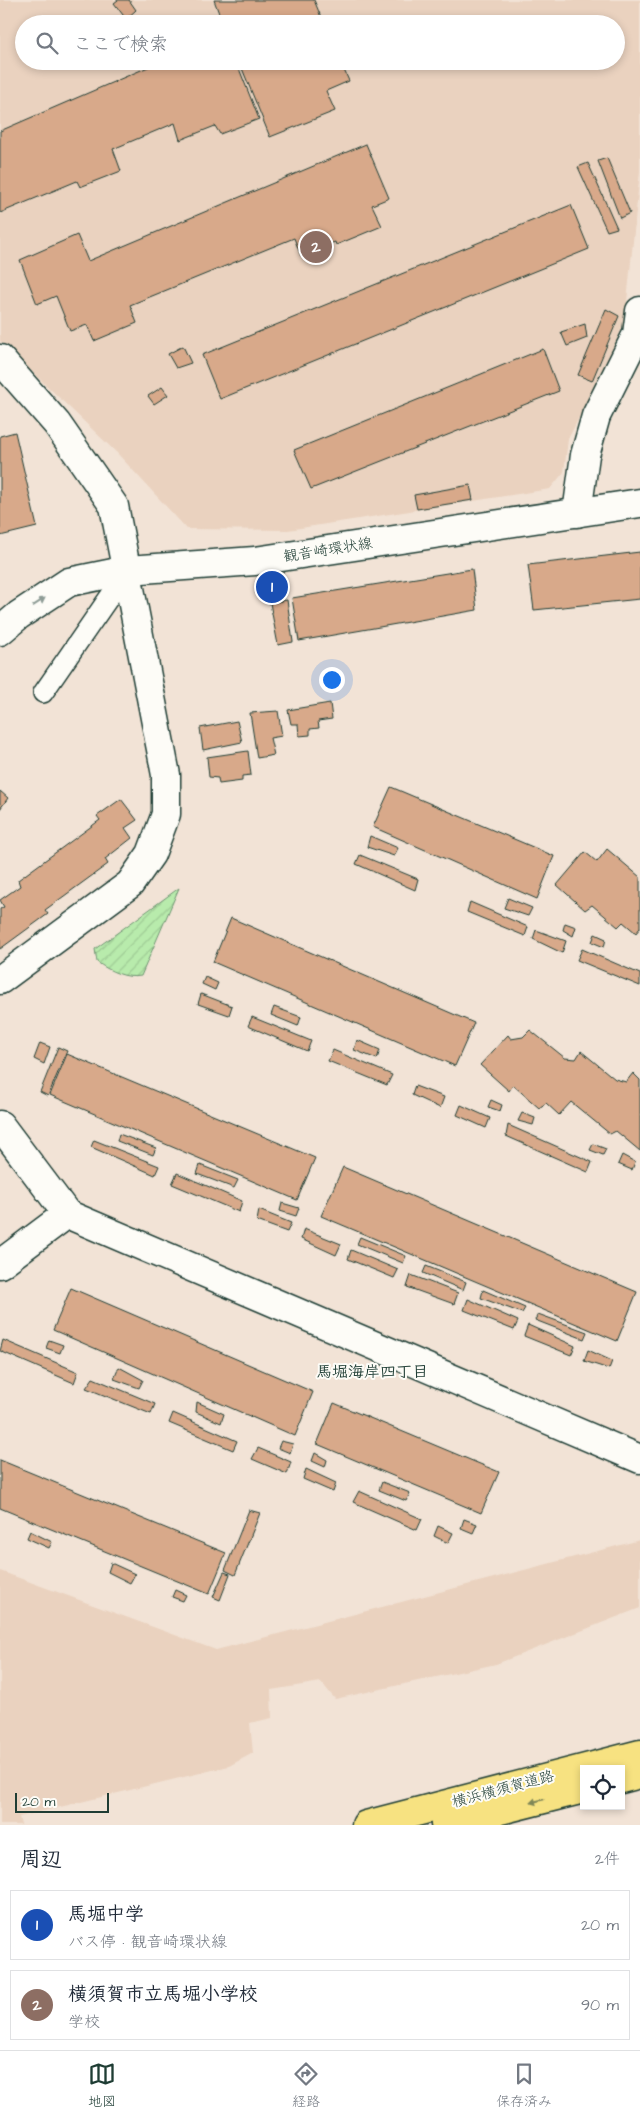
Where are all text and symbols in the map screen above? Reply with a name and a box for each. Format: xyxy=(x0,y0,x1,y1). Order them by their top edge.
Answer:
search box xyxy=(15,15,625,70)
icon: search xyxy=(33,29,61,57)
text: ここで検索 xyxy=(73,31,168,58)
pin: 2 xyxy=(300,228,332,266)
street label: 観音崎環状線 xyxy=(282,533,374,567)
pin: 1 xyxy=(256,568,288,606)
one-way arrow xyxy=(32,597,46,607)
your location xyxy=(319,667,345,693)
district label: 馬堀海岸四丁目 xyxy=(316,1361,428,1383)
street label: 横浜横須賀道路 xyxy=(450,1765,556,1813)
map controls xyxy=(580,1765,625,1810)
button: locate xyxy=(580,1765,625,1810)
scale bar xyxy=(15,1790,109,1813)
text: 20 m xyxy=(22,1792,55,1812)
one-way arrow xyxy=(529,1797,544,1805)
text: 周辺 xyxy=(20,1845,62,1874)
text: 2件 xyxy=(595,1848,620,1870)
text: 馬堀中学 xyxy=(68,1901,144,1928)
text: 1 xyxy=(36,1914,38,1936)
text: 20 m xyxy=(581,1914,619,1936)
text: バス停 · 観音崎環状線 xyxy=(68,1931,227,1953)
text: 横須賀市立馬堀小学校 xyxy=(68,1981,258,2008)
text: 2 xyxy=(32,1994,42,2016)
text: 90 m xyxy=(581,1994,619,2016)
text: 学校 xyxy=(68,2011,100,2033)
tab: 地図 xyxy=(88,2060,116,2112)
tab: 経路 xyxy=(292,2060,320,2112)
tab: 保存済み xyxy=(496,2060,552,2112)

